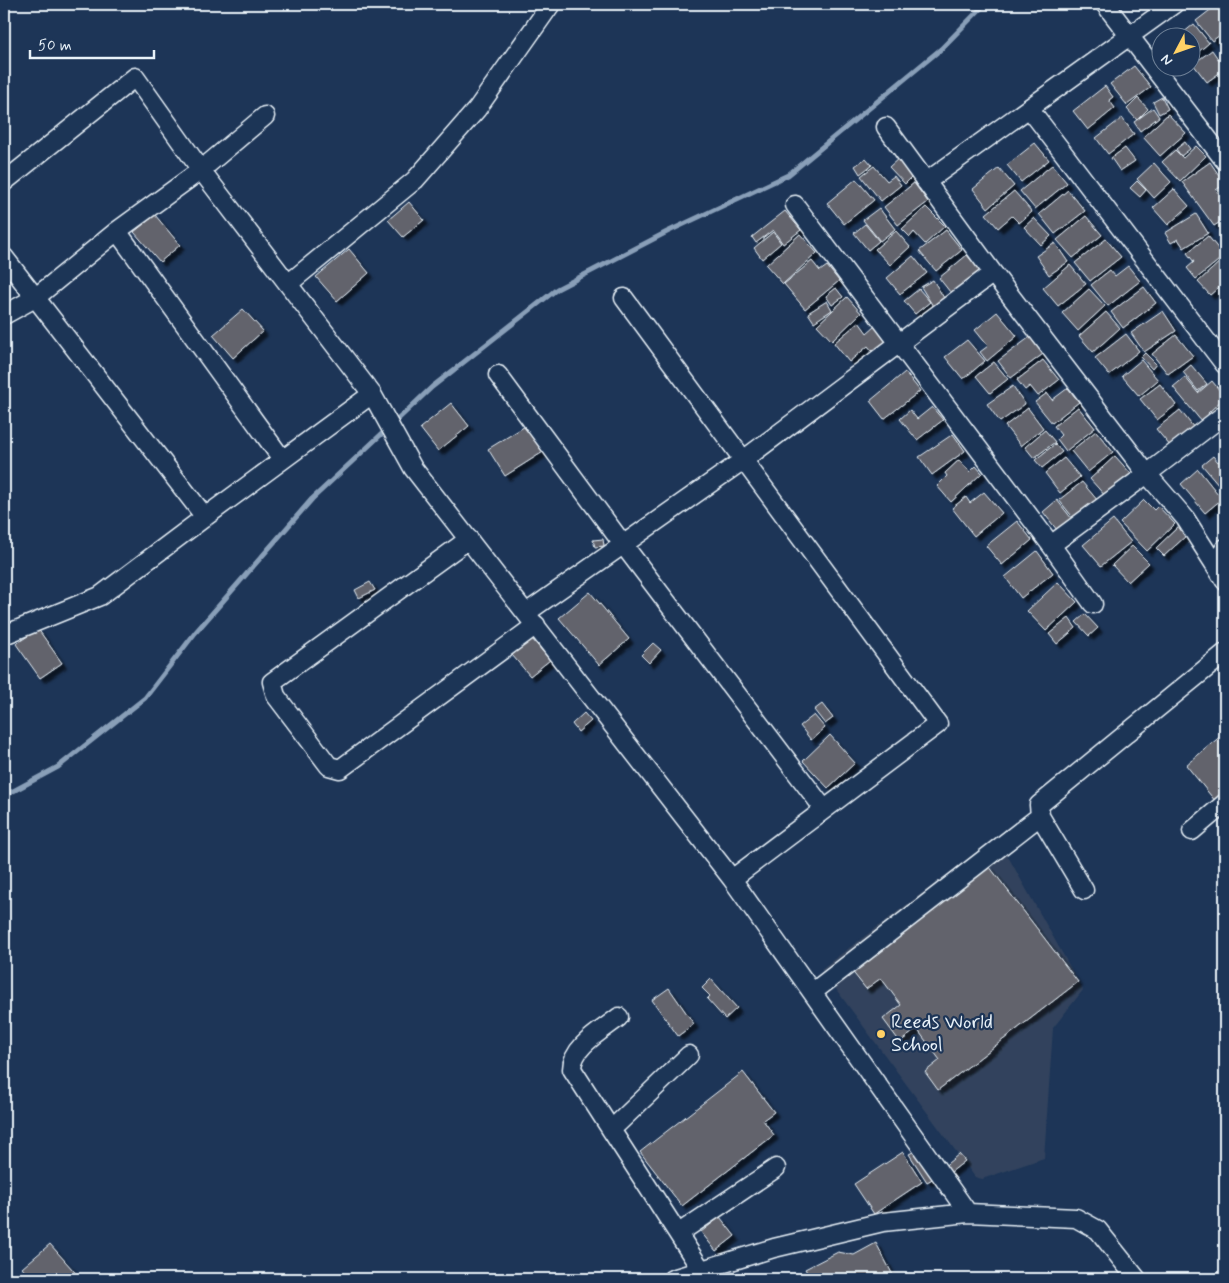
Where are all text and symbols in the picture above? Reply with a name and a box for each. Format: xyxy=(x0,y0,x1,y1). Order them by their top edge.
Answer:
scale bar xyxy=(30,28,154,60)
north arrow xyxy=(1152,28,1202,78)
text: 50 m xyxy=(38,36,72,56)
text: N xyxy=(1157,50,1177,69)
place label: Reeds World School xyxy=(891,1009,993,1059)
marker: Reeds World School xyxy=(875,1028,887,1040)

